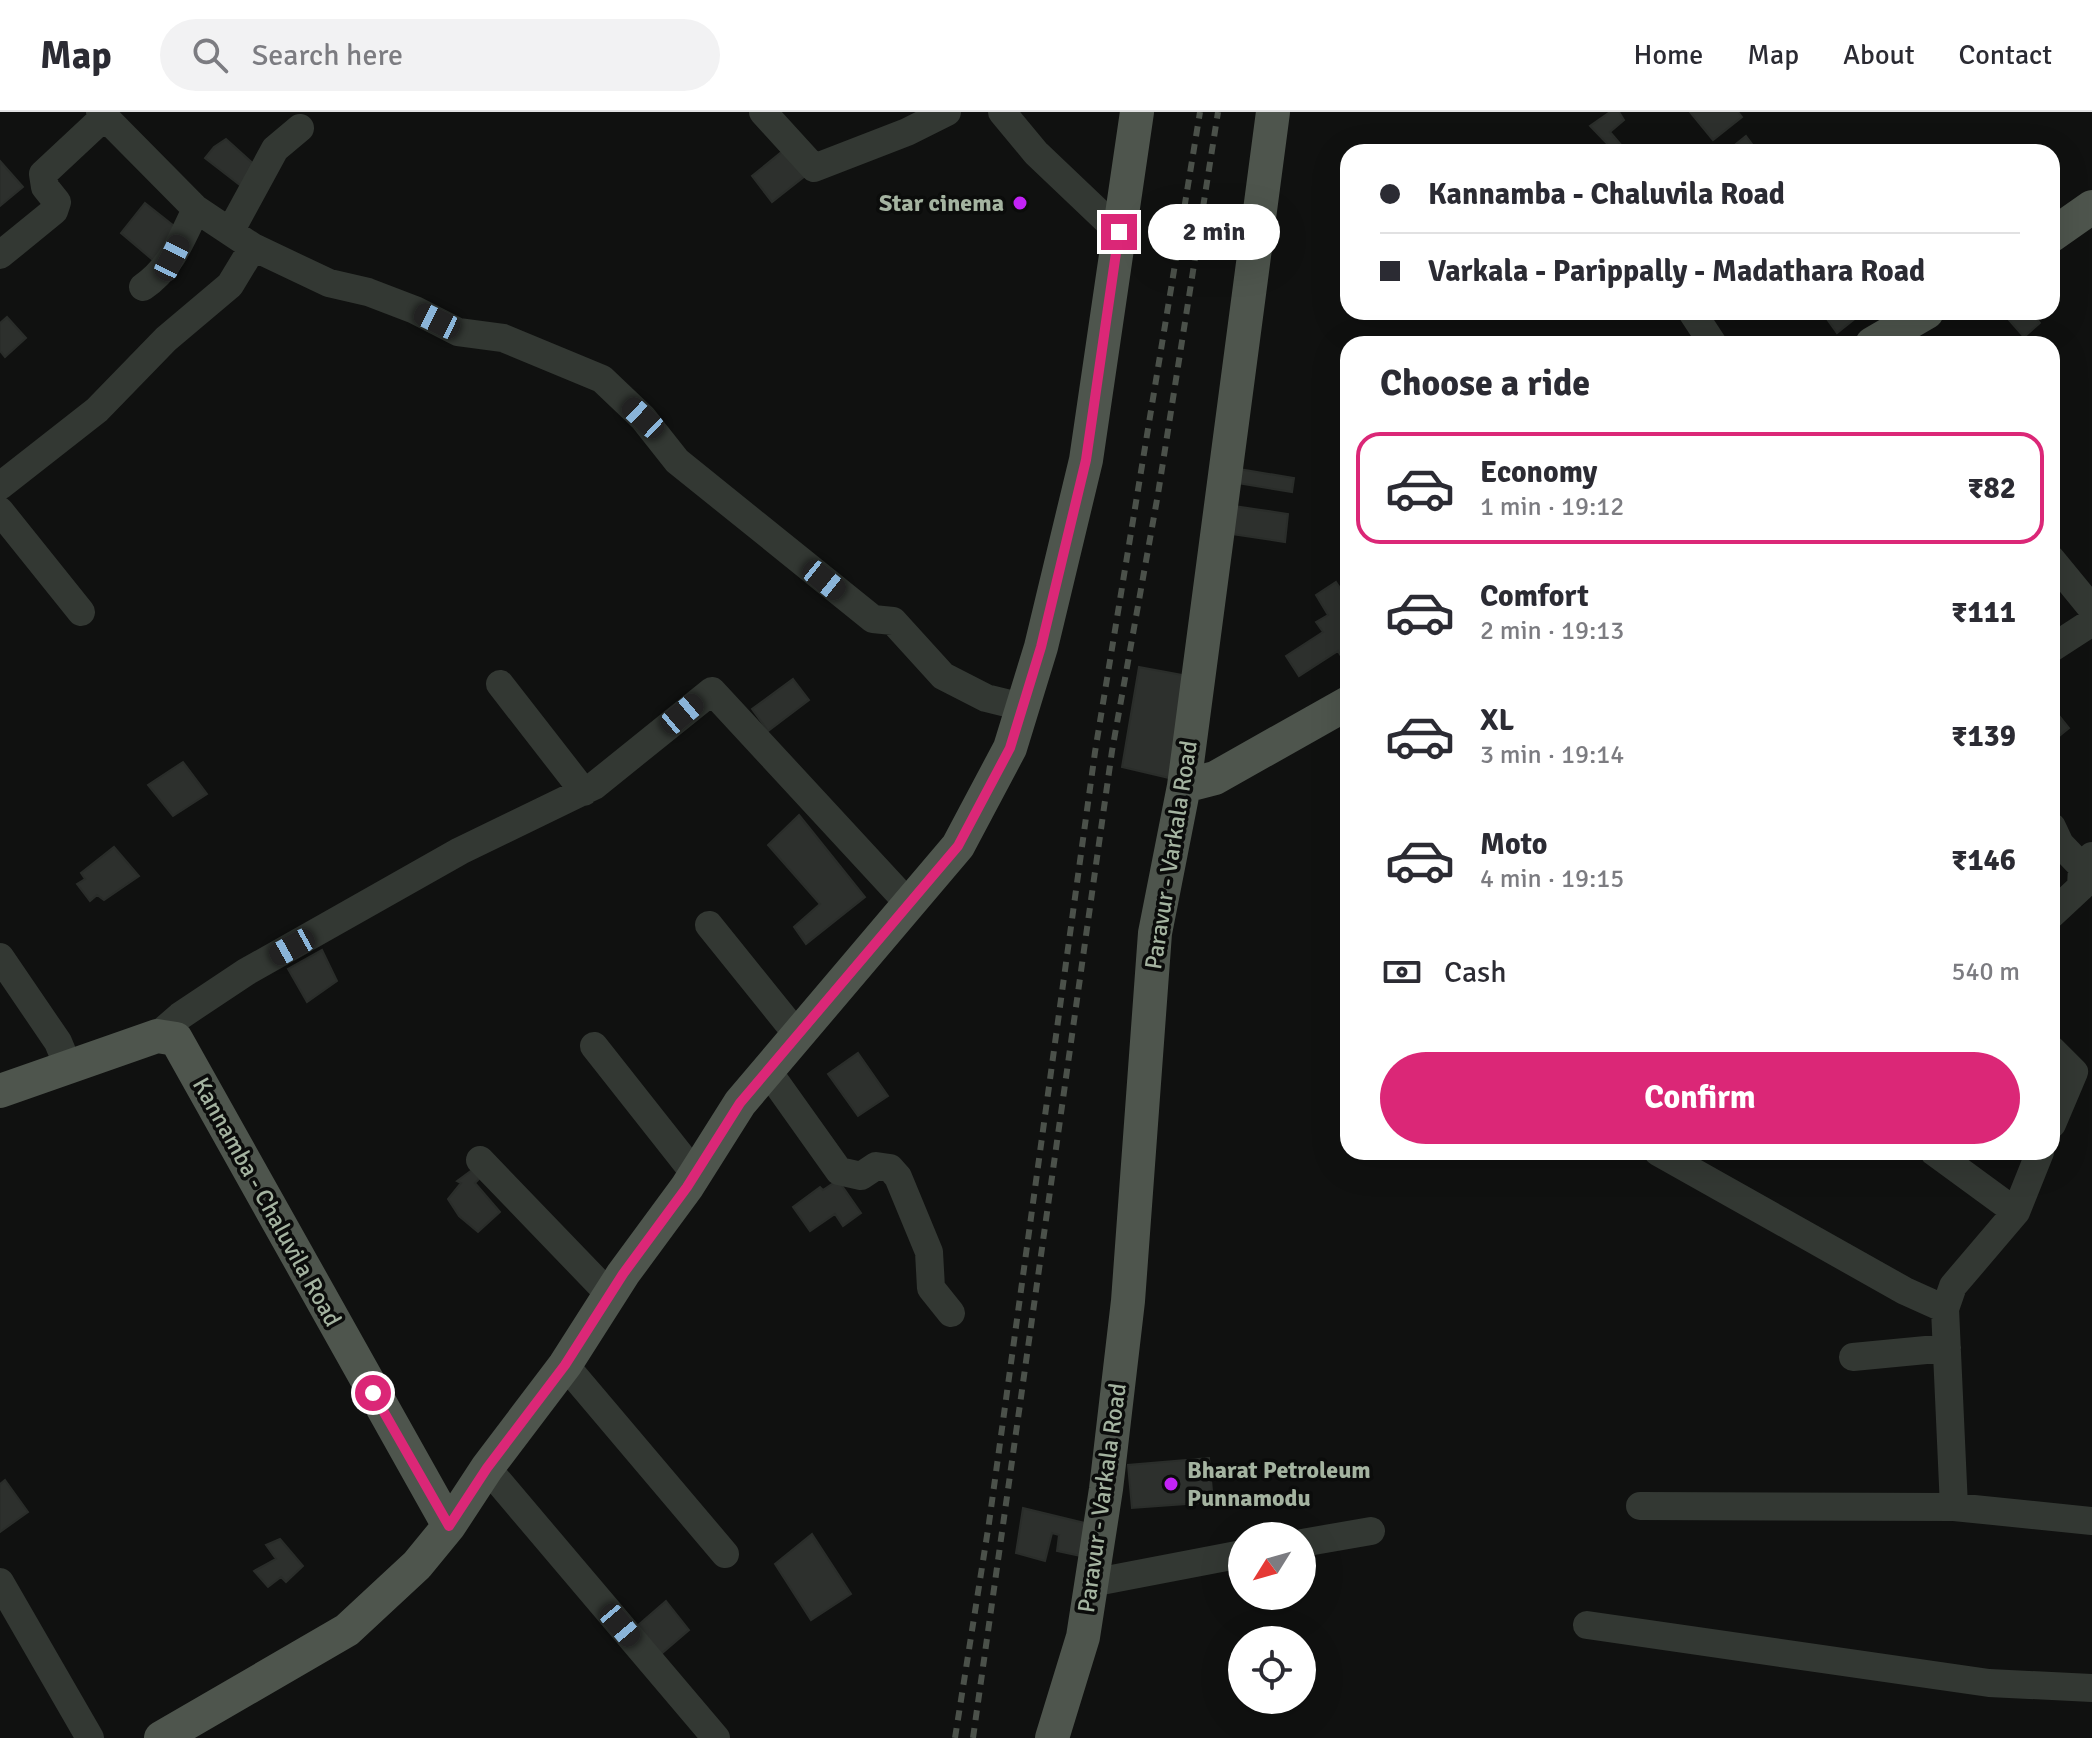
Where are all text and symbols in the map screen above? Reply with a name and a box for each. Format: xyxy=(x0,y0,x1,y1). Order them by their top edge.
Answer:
search box xyxy=(160,19,720,91)
text: Map xyxy=(40,32,112,79)
icon: search xyxy=(188,33,232,77)
text: Search here xyxy=(252,37,403,74)
text: Home xyxy=(1634,38,1703,72)
text: Map xyxy=(1747,38,1799,72)
text: About xyxy=(1843,38,1915,72)
text: Contact xyxy=(1959,38,2052,72)
text: Kannamba - Chaluvila Road xyxy=(1428,176,1785,213)
place label: Star cinema xyxy=(879,188,1004,218)
marker: Star cinema xyxy=(1011,194,1029,212)
callout: 2 min xyxy=(1147,204,1279,260)
route end xyxy=(1101,214,1137,250)
text: 2 min xyxy=(1183,216,1245,248)
car xyxy=(151,231,193,285)
text: Varkala - Parippally - Madathara Road xyxy=(1428,253,1925,290)
car xyxy=(410,300,464,342)
text: Choose a ride xyxy=(1380,361,1590,406)
car xyxy=(617,393,669,443)
icon: car xyxy=(1384,452,1456,524)
text: Economy xyxy=(1480,454,1597,491)
text: ₹82 xyxy=(1967,470,2016,507)
text: 1 min · 19:12 xyxy=(1480,491,1624,523)
car xyxy=(798,556,850,604)
icon: car xyxy=(1384,576,1456,648)
text: Comfort xyxy=(1480,578,1589,615)
text: ₹111 xyxy=(1951,594,2016,631)
text: 2 min · 19:13 xyxy=(1480,615,1624,647)
car xyxy=(656,689,708,739)
icon: car xyxy=(1384,700,1456,772)
text: XL xyxy=(1480,702,1514,739)
text: ₹139 xyxy=(1951,718,2016,755)
street label: Paravur - Varkala Road xyxy=(1138,738,1204,972)
text: 3 min · 19:14 xyxy=(1480,739,1624,771)
icon: car xyxy=(1384,824,1456,896)
text: Moto xyxy=(1480,826,1547,863)
text: ₹146 xyxy=(1951,842,2016,879)
text: 4 min · 19:15 xyxy=(1480,863,1624,895)
car xyxy=(265,925,319,969)
icon: cash xyxy=(1380,950,1424,994)
text: Cash xyxy=(1444,954,1507,991)
text: 540 m xyxy=(1951,956,2020,988)
button: Confirm xyxy=(1380,1052,2020,1144)
street label: Kannamba - Chaluvila Road xyxy=(186,1072,348,1332)
route start xyxy=(355,1375,391,1411)
street label: Paravur - Varkala Road xyxy=(1071,1381,1133,1615)
place label: Bharat Petroleum Punnamodu xyxy=(1187,1455,1371,1513)
marker: Bharat Petroleum Punnamodu xyxy=(1162,1475,1180,1493)
north arrow xyxy=(1228,1522,1316,1610)
map controls xyxy=(1228,1522,1316,1714)
car xyxy=(595,1599,645,1651)
button: locate xyxy=(1228,1626,1316,1714)

